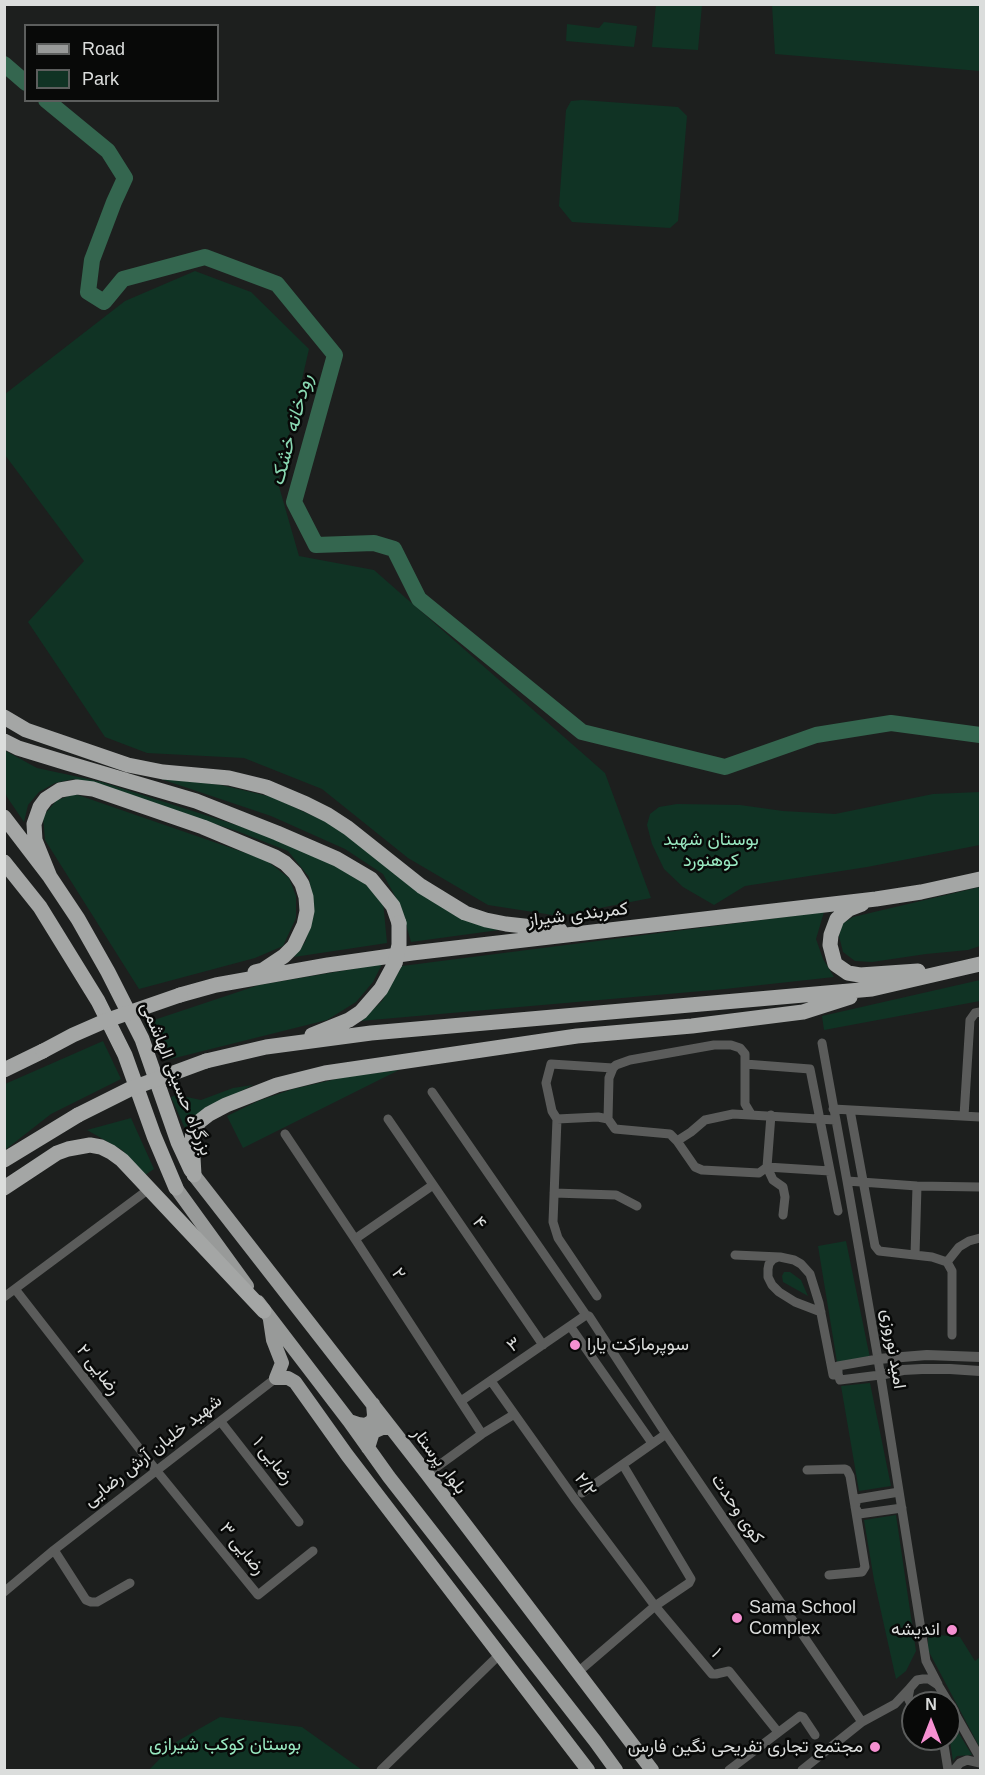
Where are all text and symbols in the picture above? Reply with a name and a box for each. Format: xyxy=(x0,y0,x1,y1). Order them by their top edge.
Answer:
legend xyxy=(24,24,219,102)
text: Road xyxy=(82,39,125,59)
text: Park xyxy=(82,69,119,89)
water label: رودخانه خشک xyxy=(266,372,318,488)
park label: بوستان شهید کوهنورد xyxy=(663,829,759,872)
street label: کمربندی شیراز xyxy=(527,898,629,932)
street label: بزرگراه حسینی الهاشمی xyxy=(135,999,217,1159)
street label: ۴ xyxy=(467,1213,491,1233)
street label: ۲ xyxy=(386,1264,410,1284)
street label: امید نوروزی xyxy=(876,1307,910,1391)
street label: ۳ xyxy=(503,1333,525,1357)
place label: سوپرمارکت یارا xyxy=(587,1334,689,1356)
marker: سوپرمارکت یارا xyxy=(568,1338,582,1352)
street label: رضایی ۲ xyxy=(71,1340,125,1400)
street label: شهید خلبان آرش رضایی xyxy=(80,1390,226,1512)
street label: بلوار پرستار xyxy=(407,1423,471,1499)
street label: رضایی ۱ xyxy=(248,1433,298,1489)
street label: ۲/۲ xyxy=(569,1469,601,1501)
street label: کوی وحدت xyxy=(706,1470,768,1548)
street label: رضایی ۳ xyxy=(214,1518,270,1580)
place label: Sama School Complex xyxy=(749,1597,856,1640)
marker: Sama School Complex xyxy=(730,1611,744,1625)
place label: اندیشه xyxy=(891,1619,940,1641)
marker: اندیشه xyxy=(945,1623,959,1637)
street label: ۱ xyxy=(706,1644,726,1662)
north arrow xyxy=(901,1691,961,1751)
text: N xyxy=(925,1696,937,1713)
park label: بوستان کوکب شیرازی xyxy=(149,1734,301,1756)
place label: مجتمع تجاری تفریحی نگین فارس xyxy=(628,1736,863,1758)
marker: مجتمع تجاری تفریحی نگین فارس xyxy=(868,1740,882,1754)

